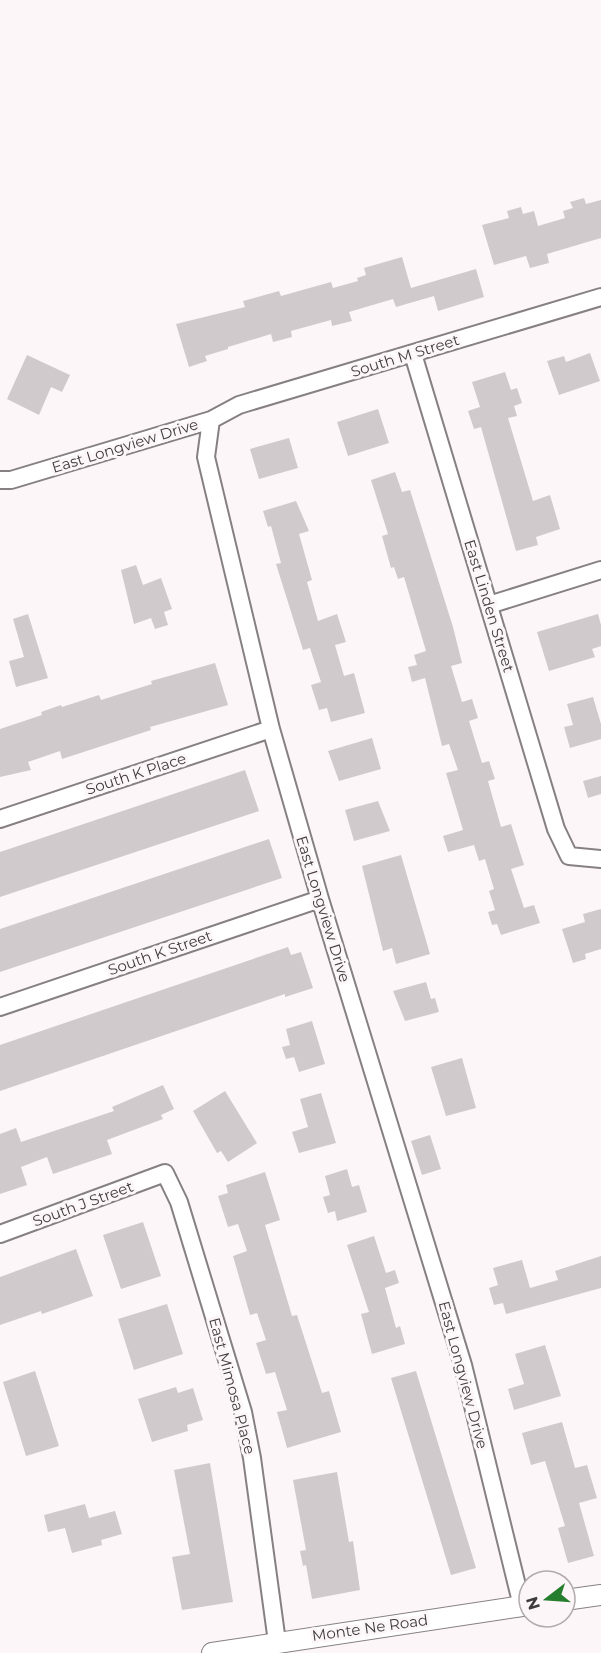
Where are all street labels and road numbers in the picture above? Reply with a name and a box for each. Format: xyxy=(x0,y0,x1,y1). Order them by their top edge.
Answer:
street label: South M Street xyxy=(348,330,461,381)
street label: East Longview Drive xyxy=(49,414,200,477)
street label: East Linden Street xyxy=(460,537,519,675)
street label: South K Place xyxy=(83,748,188,799)
street label: East Longview Drive xyxy=(292,833,355,984)
street label: South K Street xyxy=(105,926,214,979)
street label: South J Street xyxy=(30,1177,136,1231)
street label: East Longview Drive xyxy=(435,1299,492,1451)
street label: East Mimosa Place xyxy=(205,1315,260,1456)
street label: Monte Ne Road xyxy=(311,1610,429,1645)

